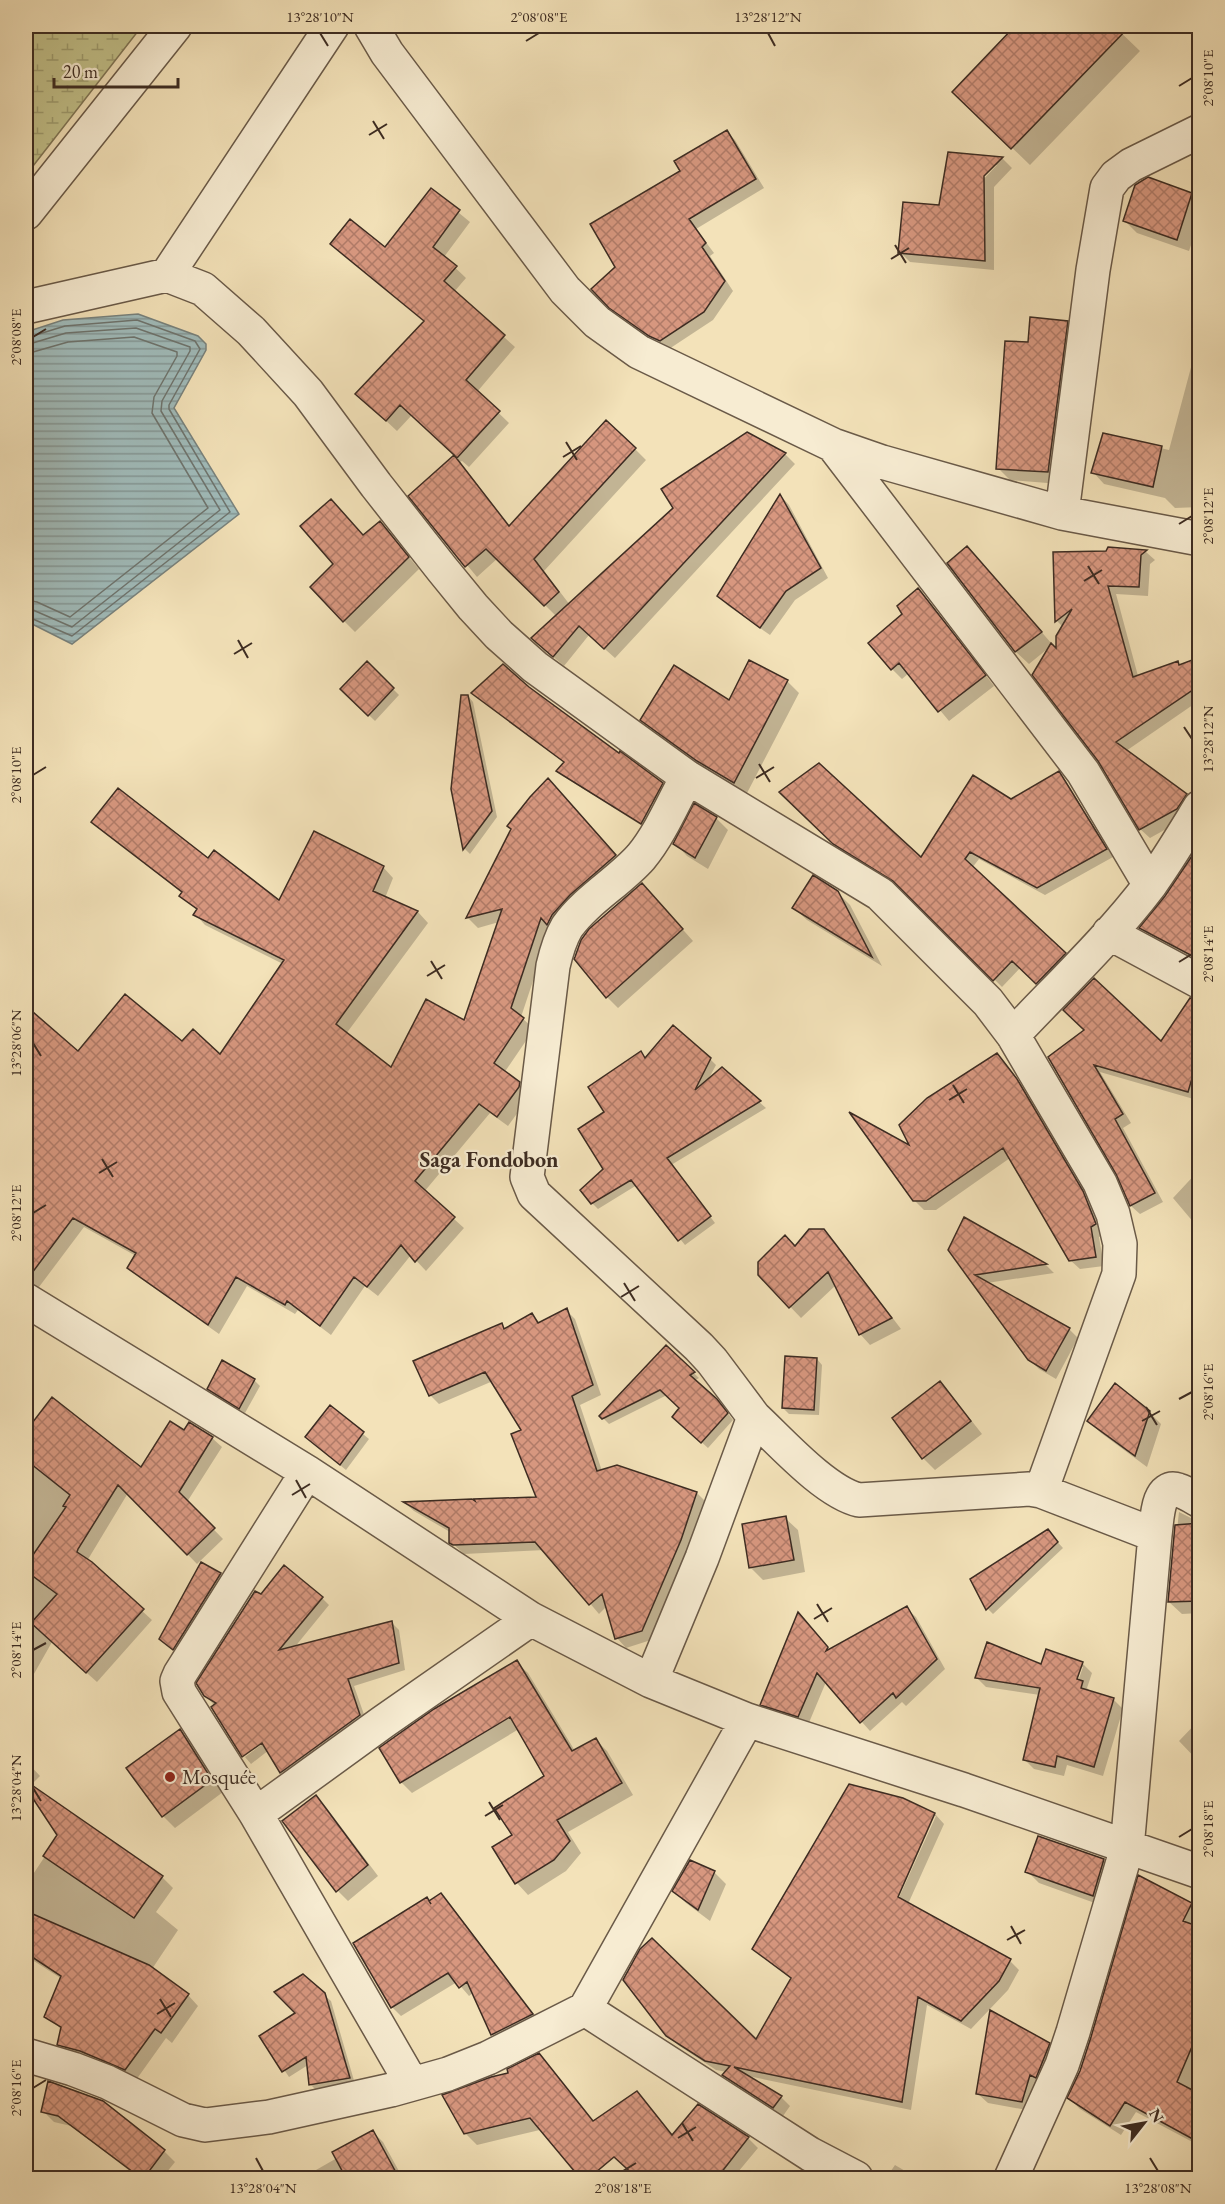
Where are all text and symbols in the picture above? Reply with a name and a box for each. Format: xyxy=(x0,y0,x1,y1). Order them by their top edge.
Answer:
text: 13°28'10"N xyxy=(286,7,354,26)
text: 2°08'08"E xyxy=(511,7,568,26)
text: 13°28'12"N xyxy=(734,7,802,26)
text: 2°08'10"E xyxy=(1198,49,1217,106)
scale bar xyxy=(54,51,178,89)
text: 20 m xyxy=(63,60,98,83)
text: 2°08'08"E xyxy=(6,308,25,365)
text: 2°08'12"E xyxy=(1198,487,1217,544)
text: 13°28'12"N xyxy=(1198,705,1217,773)
text: 2°08'10"E xyxy=(6,746,25,803)
text: 2°08'14"E xyxy=(1198,925,1217,982)
text: 13°28'06"N xyxy=(6,1009,25,1077)
district label: Saga Fondobon xyxy=(420,1145,559,1174)
text: 2°08'12"E xyxy=(6,1184,25,1241)
text: 2°08'16"E xyxy=(1198,1363,1217,1420)
text: 2°08'14"E xyxy=(6,1621,25,1678)
text: 13°28'04"N xyxy=(6,1754,25,1822)
place label: Mosquée xyxy=(182,1763,256,1790)
marker: Mosquée xyxy=(163,1770,177,1784)
text: 2°08'18"E xyxy=(1198,1800,1217,1857)
text: 2°08'16"E xyxy=(6,2059,25,2116)
north arrow xyxy=(1114,2093,1174,2153)
text: N xyxy=(1144,2105,1169,2127)
text: 13°28'04"N xyxy=(229,2178,297,2197)
text: 2°08'18"E xyxy=(595,2178,652,2197)
text: 13°28'08"N xyxy=(1124,2178,1192,2197)

